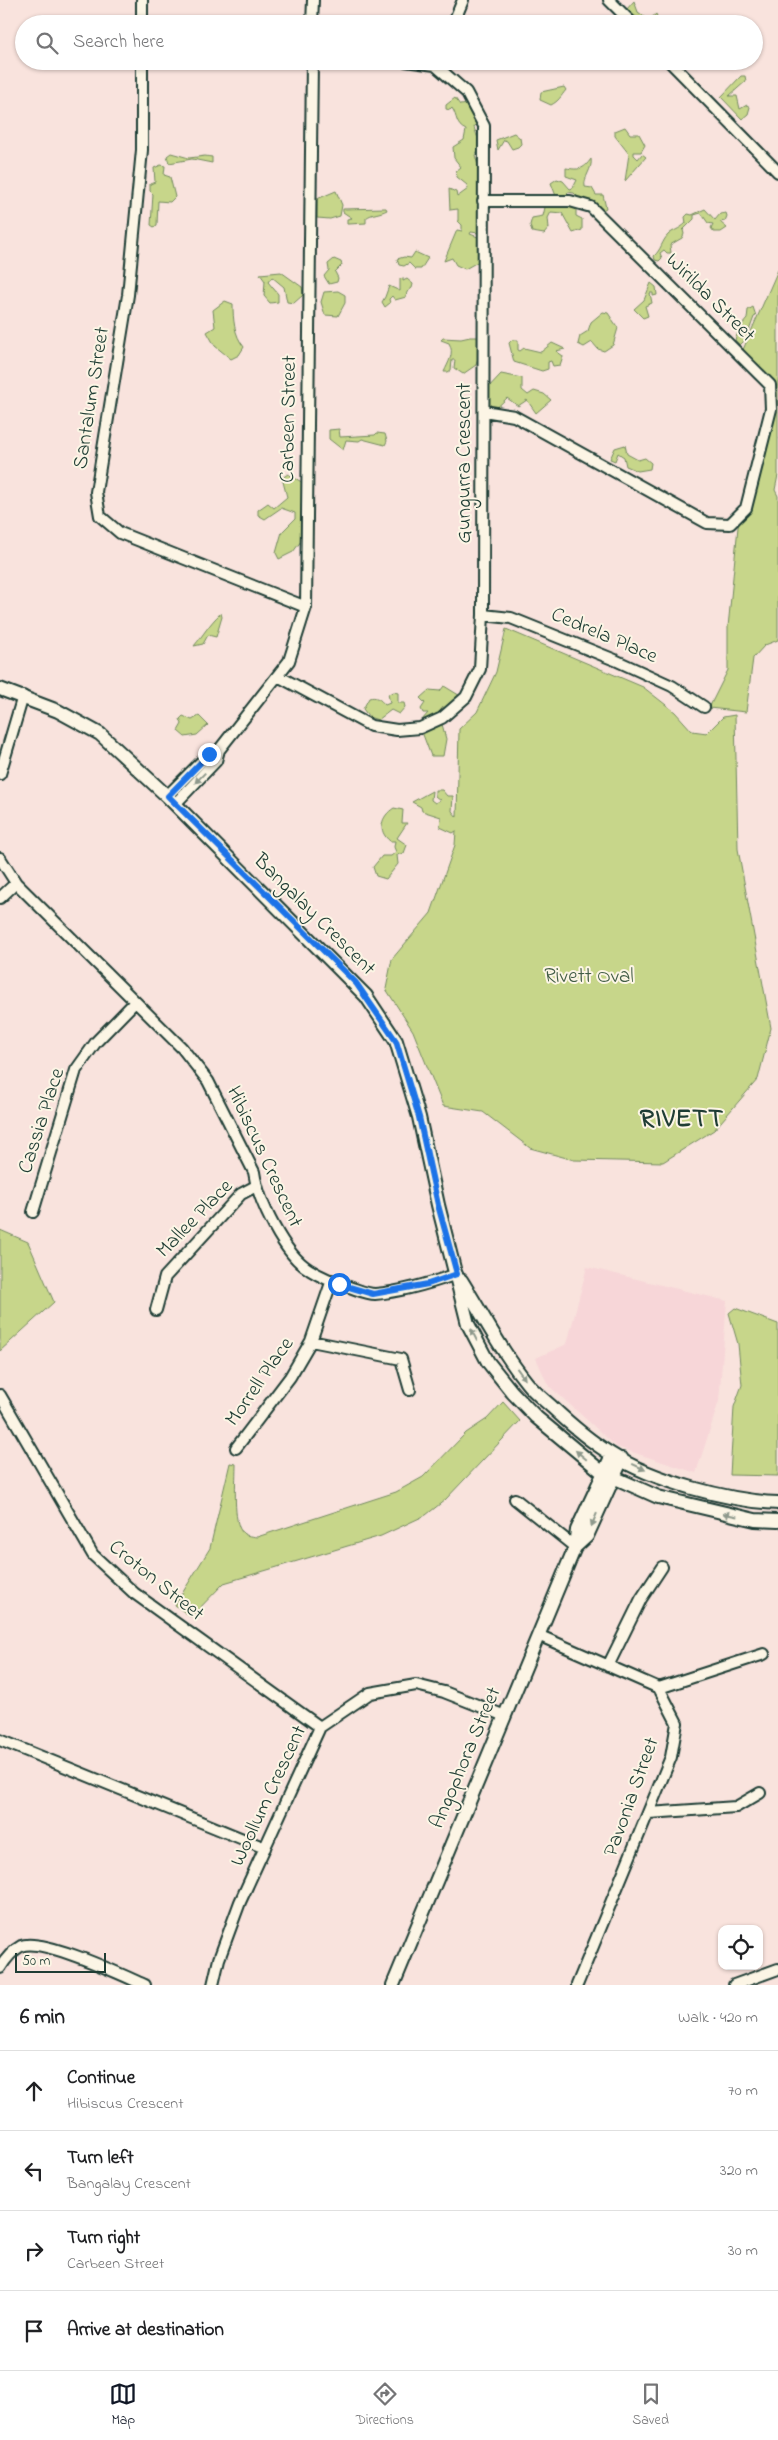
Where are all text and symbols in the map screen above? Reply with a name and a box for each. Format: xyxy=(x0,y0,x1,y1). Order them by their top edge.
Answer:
search box xyxy=(15,15,763,70)
icon: search xyxy=(33,29,61,57)
text: Search here xyxy=(73,29,164,56)
street label: Wirilda Street xyxy=(658,246,762,350)
street label: Santalum Street xyxy=(66,325,118,471)
street label: Carbeen Street xyxy=(273,355,305,483)
street label: Gungurra Crescent xyxy=(450,383,482,543)
street label: Cedrela Place xyxy=(546,600,663,672)
route end xyxy=(198,743,221,766)
one-way arrow xyxy=(194,772,206,784)
street label: Bangalay Crescent xyxy=(244,846,382,985)
park label: Rivett Oval xyxy=(544,962,634,992)
street label: Cassia Place xyxy=(11,1064,73,1178)
street label: Hibiscus Crescent xyxy=(218,1081,310,1233)
district label: RIVETT xyxy=(640,1101,724,1139)
street label: Mallee Place xyxy=(150,1172,241,1265)
route start xyxy=(328,1273,351,1296)
one-way arrow xyxy=(470,1327,478,1342)
street label: Morrell Place xyxy=(218,1331,302,1433)
one-way arrow xyxy=(515,1367,526,1380)
one-way arrow xyxy=(575,1449,588,1460)
one-way arrow xyxy=(632,1464,646,1472)
one-way arrow xyxy=(722,1511,737,1519)
one-way arrow xyxy=(590,1513,598,1527)
street label: Croton Street xyxy=(102,1533,210,1629)
street label: Angophora Street xyxy=(423,1682,511,1834)
street label: Woollum Crescent xyxy=(223,1721,315,1871)
street label: Pavonia Street xyxy=(597,1733,667,1861)
map controls xyxy=(718,1925,763,1970)
button: locate xyxy=(718,1925,763,1970)
scale bar xyxy=(15,1950,106,1973)
text: 50 m xyxy=(22,1951,50,1972)
text: 6 min xyxy=(20,2003,65,2033)
text: Walk · 420 m xyxy=(678,2006,758,2030)
text: Continue xyxy=(67,2065,135,2092)
icon: ahead xyxy=(20,2077,48,2105)
text: 70 m xyxy=(728,2079,758,2103)
text: Hibiscus Crescent xyxy=(67,2092,184,2116)
text: Turn left xyxy=(67,2145,134,2172)
icon: left xyxy=(20,2157,48,2185)
text: 320 m xyxy=(720,2159,758,2183)
text: Bangalay Crescent xyxy=(67,2172,191,2196)
text: Turn right xyxy=(67,2225,140,2252)
icon: right xyxy=(20,2237,48,2265)
text: 30 m xyxy=(728,2239,758,2263)
text: Carbeen Street xyxy=(67,2252,164,2276)
icon: arrive xyxy=(20,2317,48,2345)
text: Arrive at destination xyxy=(67,2317,224,2344)
tab: Map xyxy=(109,2380,137,2431)
tab: Directions xyxy=(356,2380,414,2431)
tab: Saved xyxy=(632,2380,669,2431)

